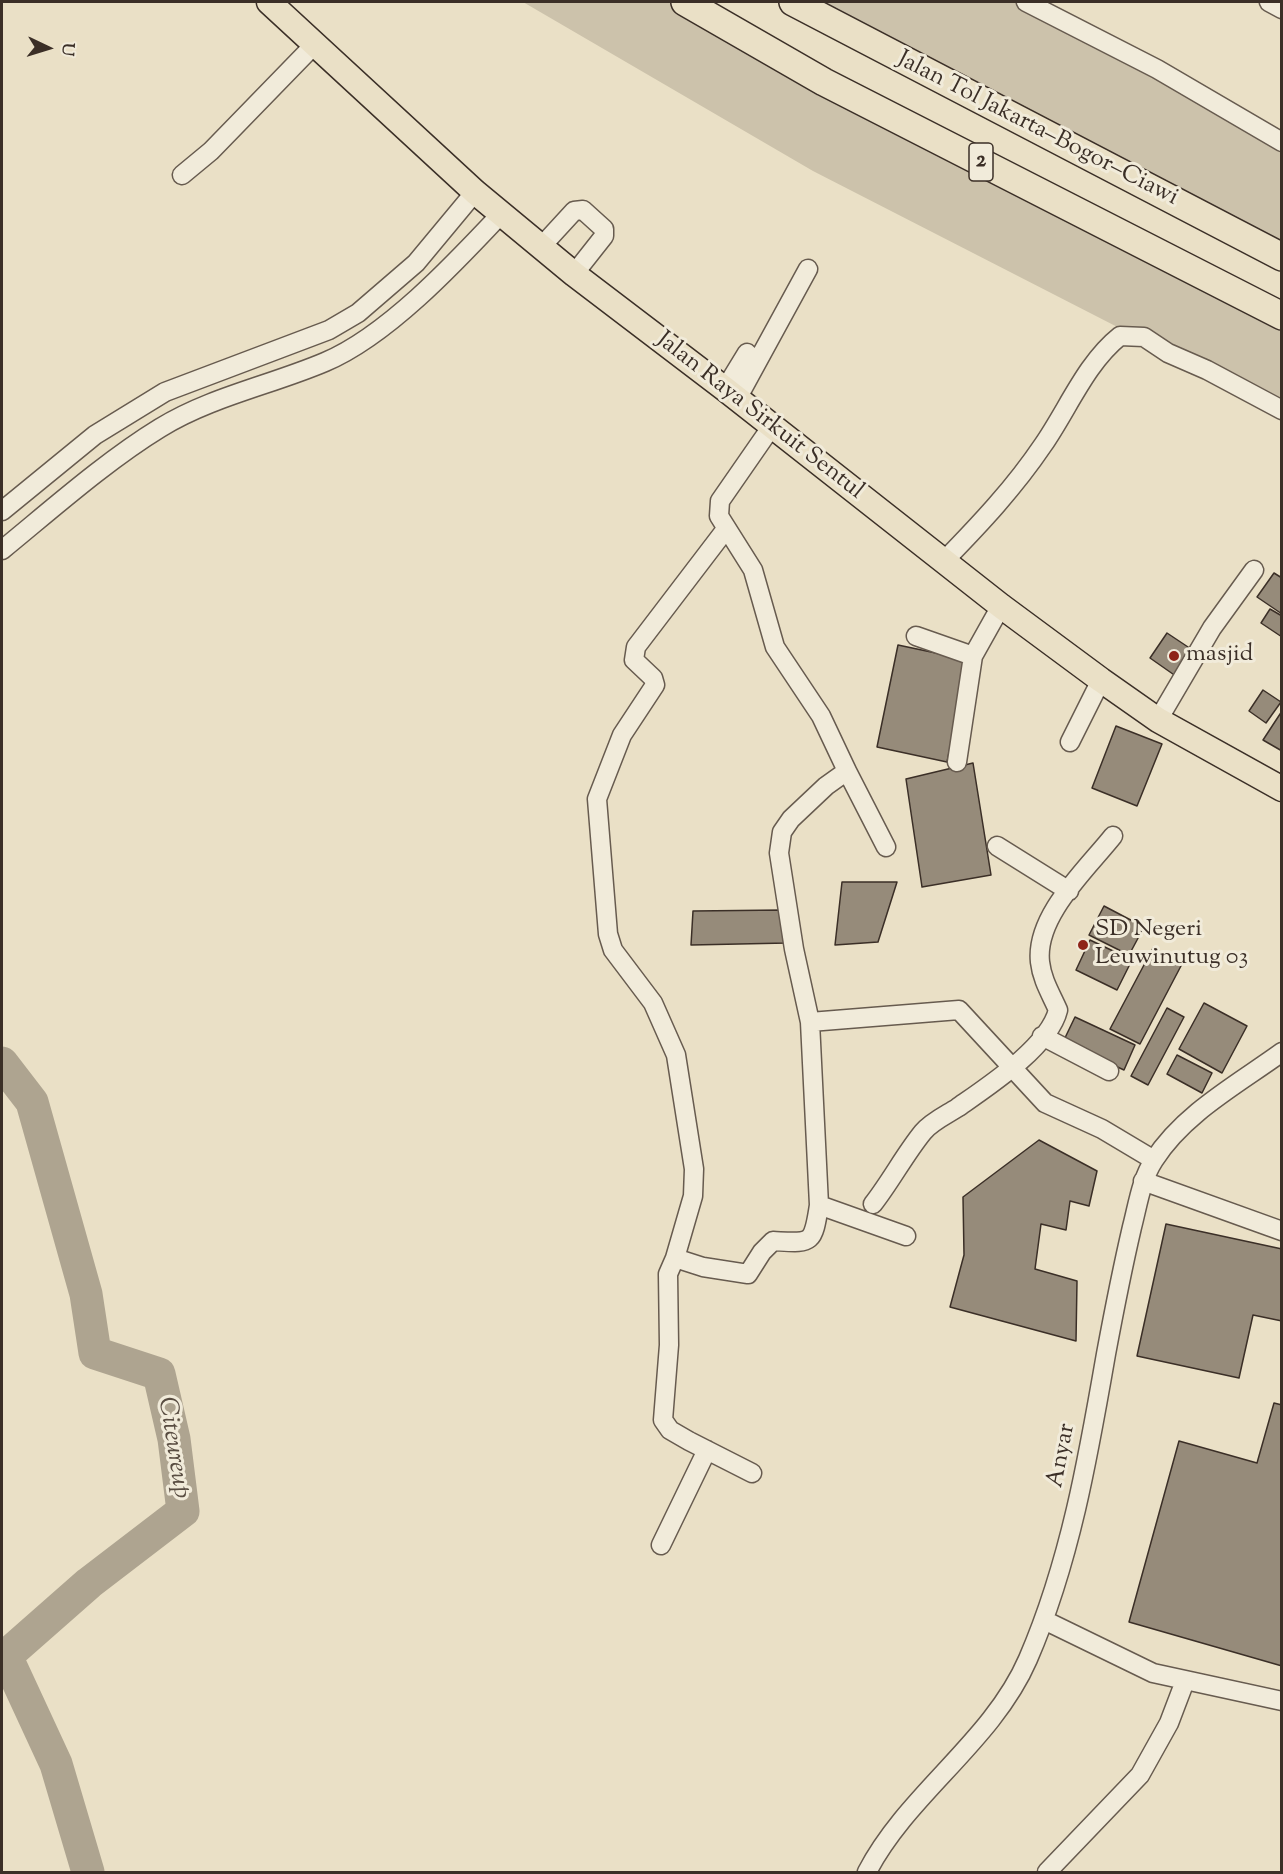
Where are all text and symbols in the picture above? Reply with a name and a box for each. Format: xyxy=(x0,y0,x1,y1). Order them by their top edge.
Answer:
north arrow xyxy=(18,18,78,78)
text: U xyxy=(55,42,78,57)
street label: Jalan Tol Jakarta–Bogor–Ciawi xyxy=(892,46,1182,214)
road number: 2 xyxy=(969,143,993,181)
street label: Jalan Raya Sirkuit Sentul xyxy=(649,327,869,507)
place label: masjid xyxy=(1186,642,1253,670)
marker: masjid xyxy=(1167,649,1181,663)
place label: SD Negeri Leuwinutug 03 xyxy=(1095,917,1248,973)
marker: SD Negeri Leuwinutug 03 xyxy=(1076,938,1090,952)
water label: Citeureup xyxy=(149,1395,195,1501)
street label: Anyar xyxy=(1043,1422,1083,1490)

